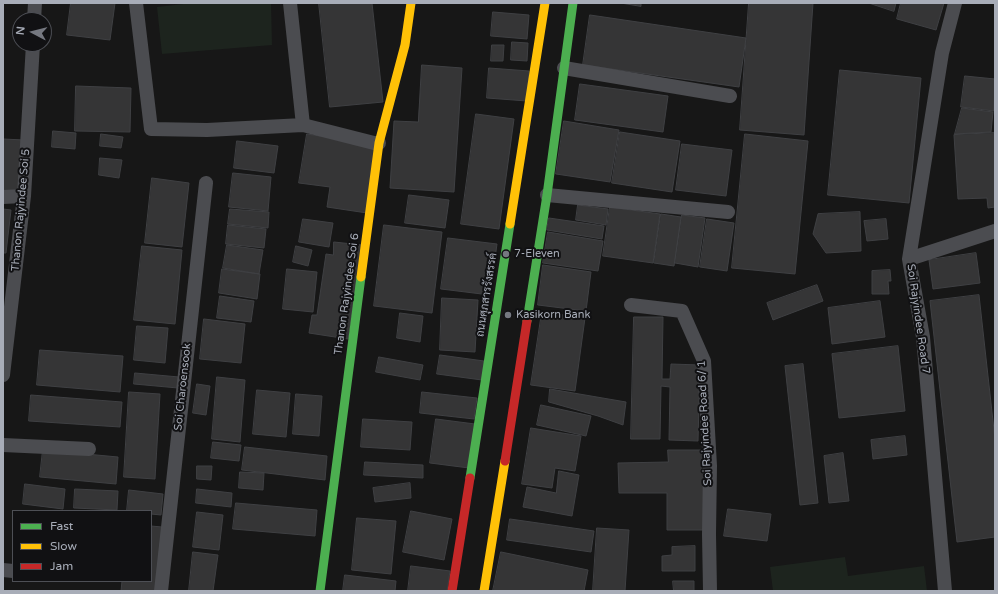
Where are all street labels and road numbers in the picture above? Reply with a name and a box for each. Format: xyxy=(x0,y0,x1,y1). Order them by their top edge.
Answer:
street label: Thanon Rajyindee Soi 5 xyxy=(9,148,33,272)
street label: Thanon Rajyindee Soi 6 xyxy=(332,232,362,356)
street label: ถนนศุภสารรังสรรค์ xyxy=(474,252,500,338)
street label: Soi Rajyindee Road 7 xyxy=(904,263,932,375)
street label: Soi Charoensook xyxy=(172,343,194,431)
street label: Soi Rajyindee Road 6/ 1 xyxy=(695,360,715,486)

